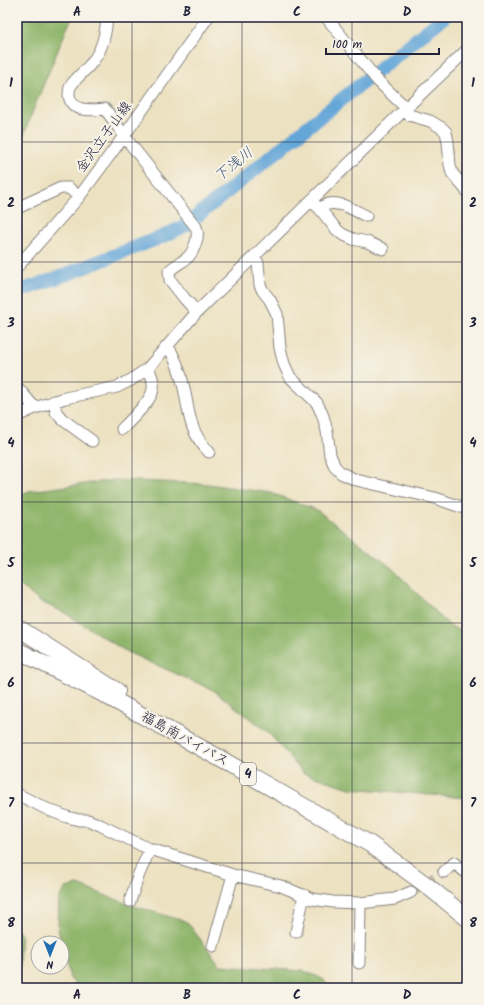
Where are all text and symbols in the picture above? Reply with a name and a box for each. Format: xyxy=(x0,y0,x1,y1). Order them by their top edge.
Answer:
text: A xyxy=(73,2,81,23)
text: B xyxy=(183,2,191,23)
text: C xyxy=(293,2,301,23)
text: D xyxy=(403,2,412,23)
scale bar xyxy=(326,30,439,56)
text: 100 m xyxy=(332,35,363,54)
text: 1 xyxy=(9,73,13,94)
text: 1 xyxy=(471,73,475,94)
street label: 金沢立子山線 xyxy=(70,97,138,177)
water label: 下浅川 xyxy=(209,142,259,188)
text: 2 xyxy=(7,193,15,214)
text: 2 xyxy=(469,193,477,214)
text: 3 xyxy=(6,313,15,334)
text: 3 xyxy=(468,313,477,334)
text: 4 xyxy=(7,433,15,454)
text: 4 xyxy=(469,433,477,454)
text: 5 xyxy=(7,553,16,574)
text: 5 xyxy=(469,553,478,574)
text: 6 xyxy=(7,673,15,694)
text: 6 xyxy=(469,673,477,694)
street label: 福島南バイパス xyxy=(137,706,233,772)
road number: 4 xyxy=(240,763,256,785)
text: 7 xyxy=(8,793,15,814)
text: 7 xyxy=(470,793,477,814)
text: 8 xyxy=(7,913,15,934)
text: 8 xyxy=(469,913,477,934)
north arrow xyxy=(30,935,70,975)
text: N xyxy=(46,955,53,973)
text: A xyxy=(73,985,81,1005)
text: B xyxy=(183,985,191,1005)
text: C xyxy=(293,985,301,1005)
text: D xyxy=(403,985,412,1005)

